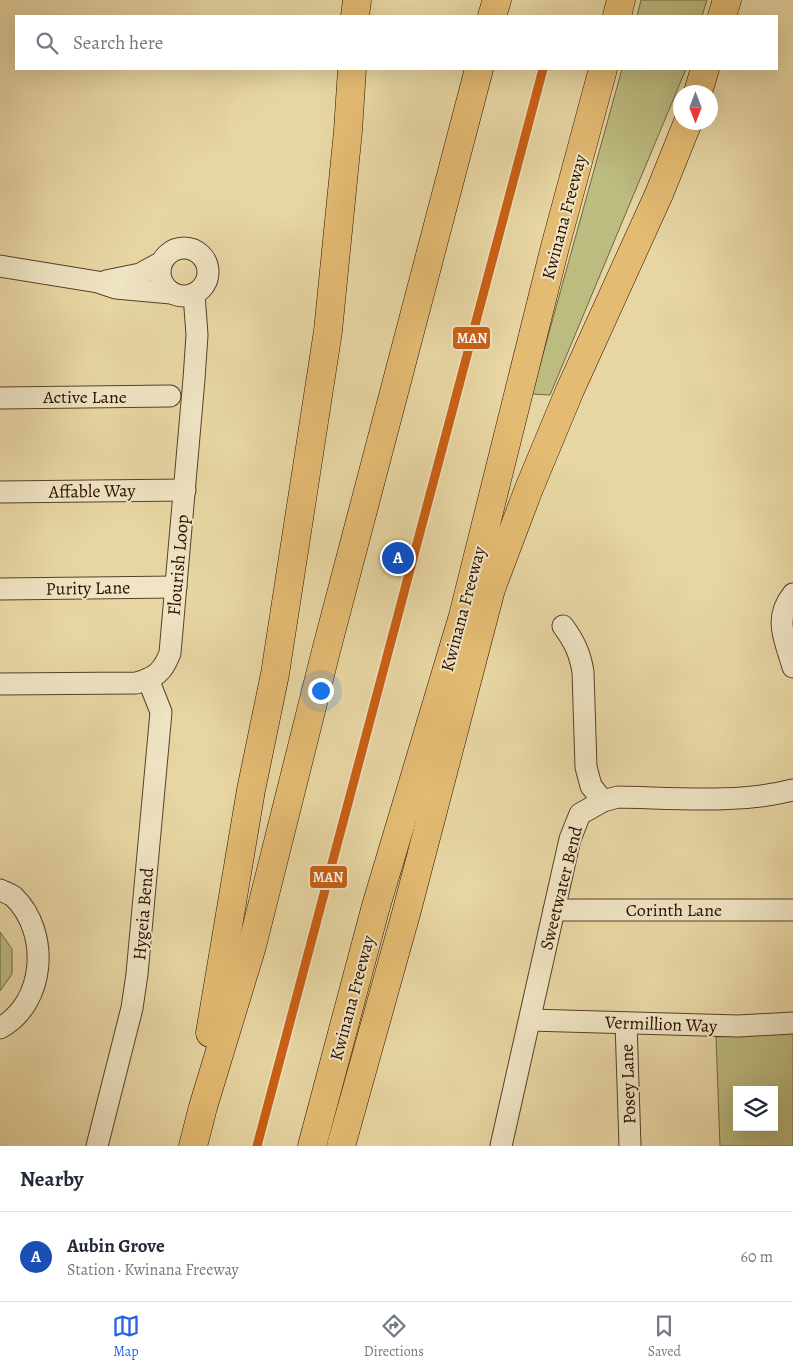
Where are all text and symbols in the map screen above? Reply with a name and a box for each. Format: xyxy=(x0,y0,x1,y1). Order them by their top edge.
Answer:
search box xyxy=(15,15,778,70)
icon: search xyxy=(33,29,61,57)
text: Search here xyxy=(73,30,163,56)
north arrow xyxy=(673,85,718,130)
street label: Kwinana Freeway xyxy=(536,151,593,282)
line badge: MAN xyxy=(452,326,491,350)
text: MAN xyxy=(457,329,487,348)
street label: Active Lane xyxy=(42,385,127,409)
street label: Affable Way xyxy=(47,478,136,504)
street label: Flourish Loop xyxy=(162,514,194,616)
pin: A xyxy=(382,539,414,577)
street label: Kwinana Freeway xyxy=(435,543,492,674)
street label: Purity Lane xyxy=(45,575,131,601)
your location xyxy=(308,678,334,704)
street label: Sweetwater Bend xyxy=(534,823,588,953)
line badge: MAN xyxy=(309,865,348,889)
street label: Hygeia Bend xyxy=(127,866,159,961)
text: MAN xyxy=(313,868,343,887)
street label: Corinth Lane xyxy=(626,898,722,922)
street label: Kwinana Freeway xyxy=(324,932,381,1063)
street label: Vermillion Way xyxy=(603,1010,719,1038)
street label: Posey Lane xyxy=(615,1043,641,1125)
map controls xyxy=(733,1086,778,1131)
button: layers xyxy=(733,1086,778,1131)
text: Nearby xyxy=(20,1165,83,1193)
text: Aubin Grove xyxy=(67,1233,165,1259)
text: A xyxy=(31,1246,41,1268)
text: 60 m xyxy=(741,1246,773,1268)
text: Station · Kwinana Freeway xyxy=(67,1259,239,1281)
tab: Map xyxy=(112,1312,140,1361)
tab: Directions xyxy=(364,1312,424,1361)
tab: Saved xyxy=(648,1312,681,1361)

